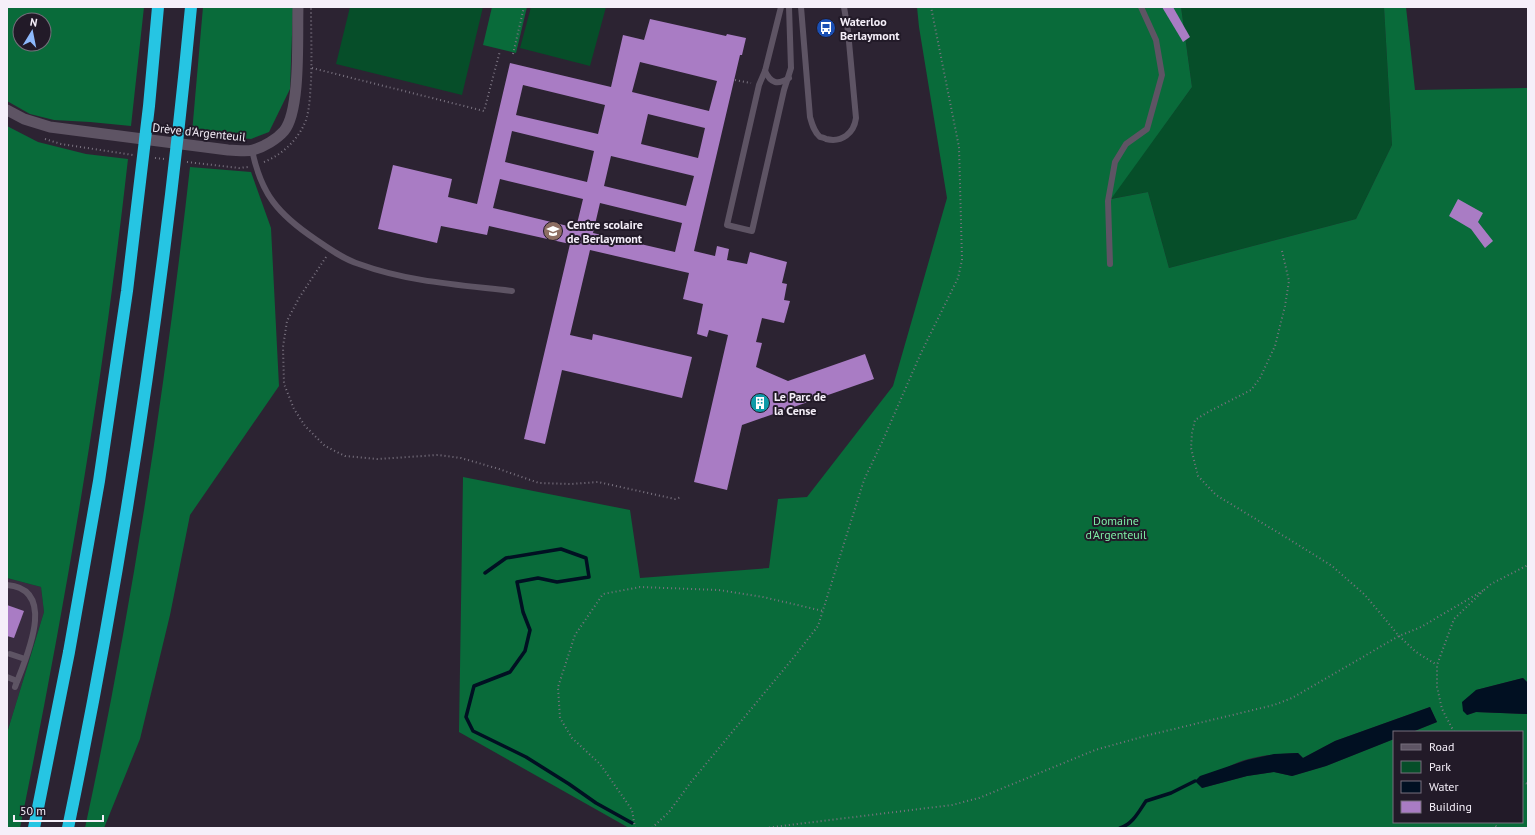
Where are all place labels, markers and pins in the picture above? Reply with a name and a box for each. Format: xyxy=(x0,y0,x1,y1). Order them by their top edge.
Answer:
place label: Waterloo Berlaymont xyxy=(840,14,900,43)
bus stop icon: Waterloo Berlaymont xyxy=(815,17,837,39)
place label: Centre scolaire de Berlaymont xyxy=(567,217,643,246)
school or university icon: Centre scolaire de Berlaymont xyxy=(542,220,564,242)
place label: Le Parc de la Cense xyxy=(774,389,826,418)
building icon: Le Parc de la Cense xyxy=(749,392,771,414)

